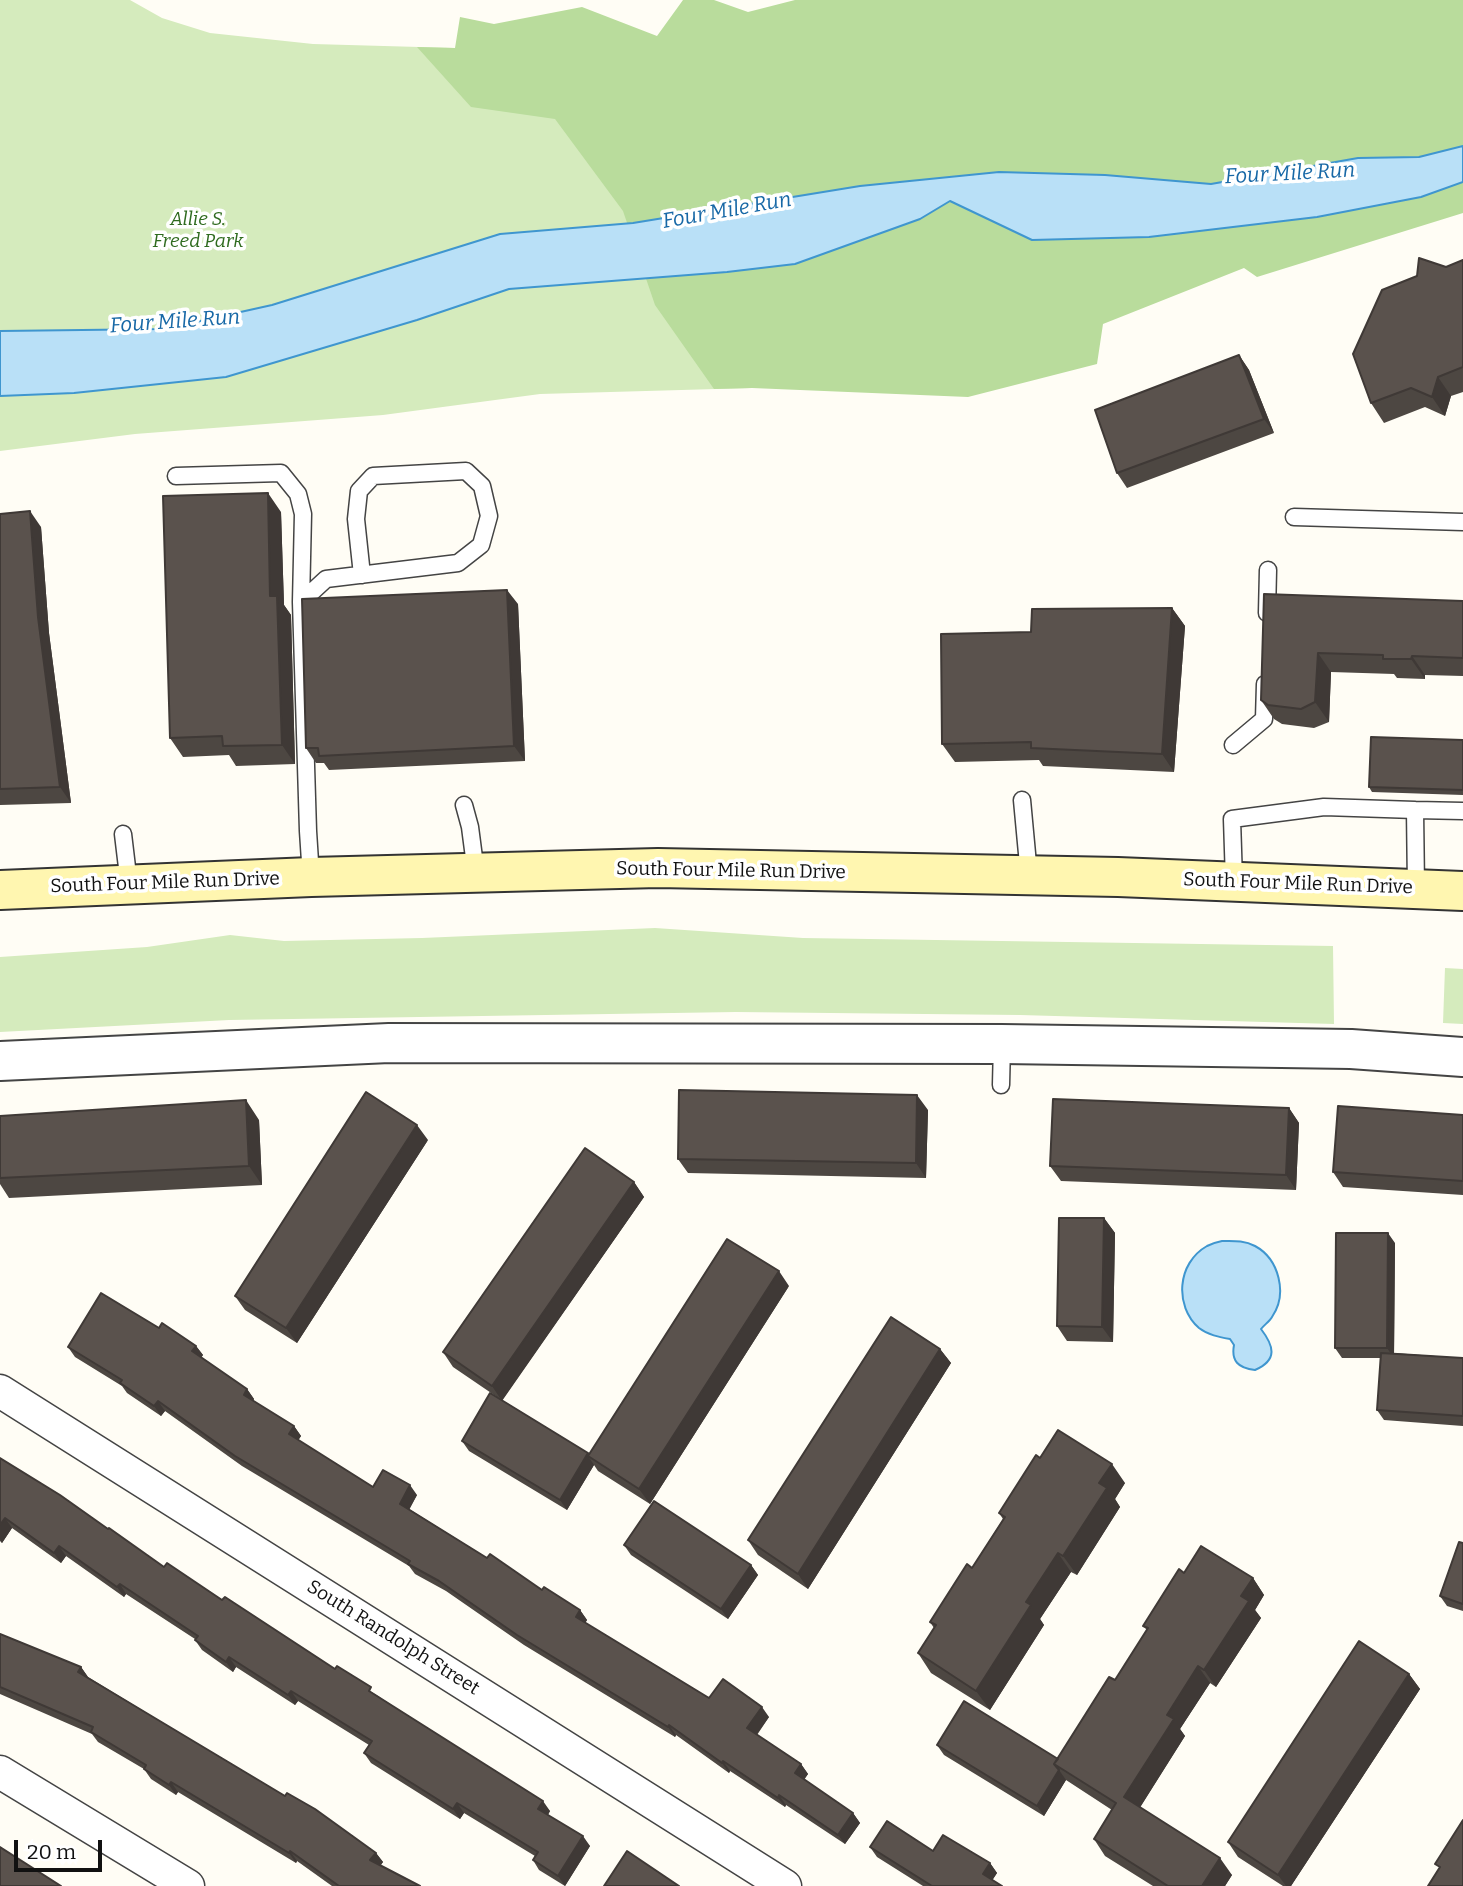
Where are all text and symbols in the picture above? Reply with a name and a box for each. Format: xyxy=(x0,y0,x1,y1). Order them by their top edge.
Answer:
water label: Four Mile Run xyxy=(1224,158,1356,190)
water label: Four Mile Run xyxy=(661,187,793,235)
park label: Allie S. Freed Park xyxy=(152,209,244,253)
water label: Four Mile Run xyxy=(109,305,241,339)
street label: South Four Mile Run Drive xyxy=(616,858,846,884)
street label: South Four Mile Run Drive xyxy=(50,868,280,898)
street label: South Four Mile Run Drive xyxy=(1183,869,1413,899)
street label: South Randolph Street xyxy=(303,1576,483,1700)
scale bar xyxy=(18,1826,105,1870)
text: 20 m xyxy=(27,1839,76,1865)

